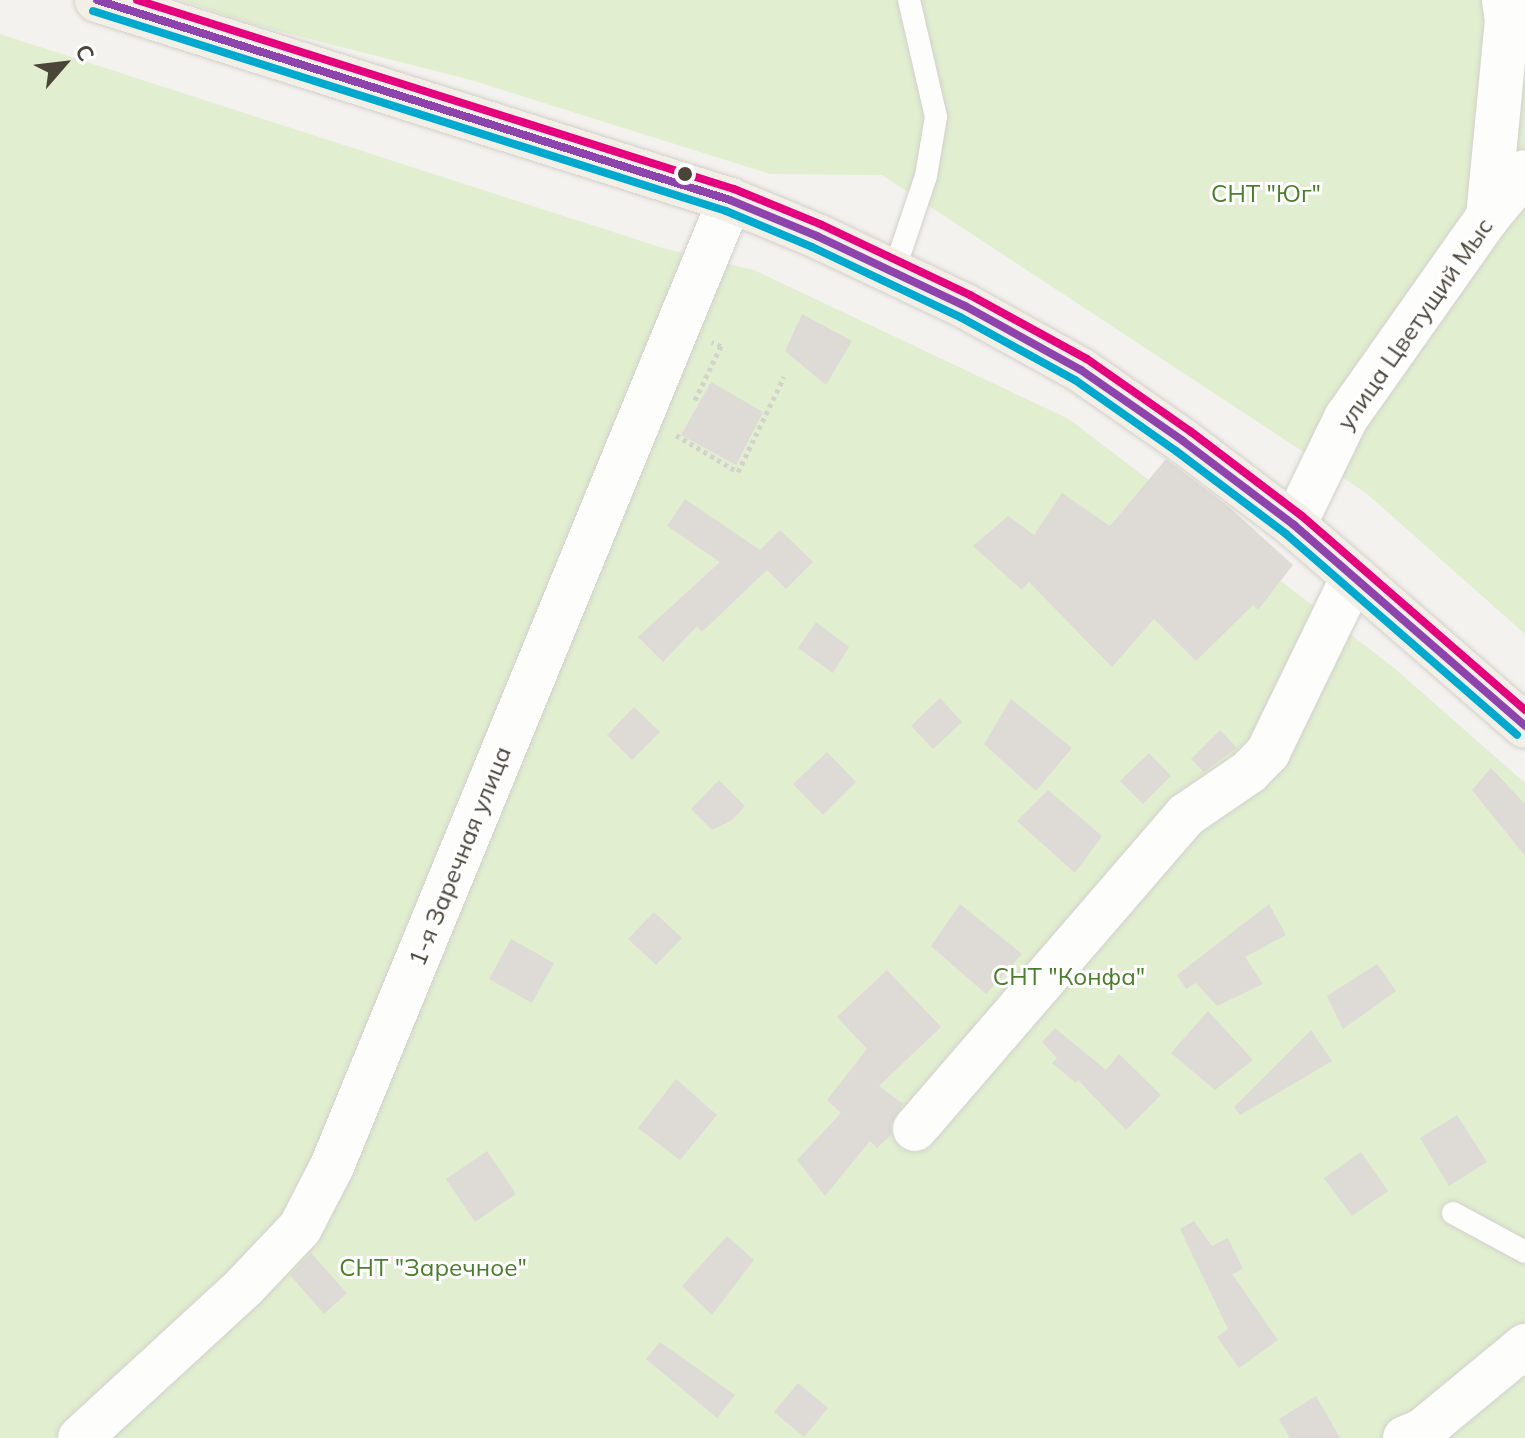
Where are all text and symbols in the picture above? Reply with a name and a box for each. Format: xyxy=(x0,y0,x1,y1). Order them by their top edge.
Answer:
north arrow xyxy=(24,24,104,104)
text: С xyxy=(69,39,101,66)
unlabelled marker xyxy=(677,166,693,182)
park label: СНТ "Юг" xyxy=(1211,180,1321,208)
street label: улица Цветущий Мыс xyxy=(1331,213,1499,435)
street label: 1-я Заречная улица xyxy=(403,742,517,970)
park label: СНТ "Конфа" xyxy=(993,963,1145,991)
park label: СНТ "Заречное" xyxy=(339,1254,527,1282)

